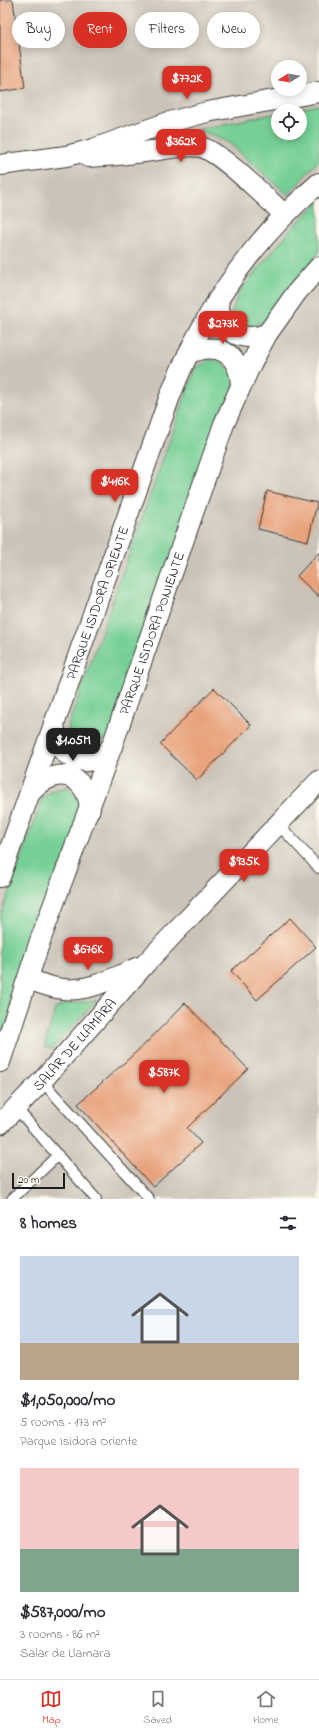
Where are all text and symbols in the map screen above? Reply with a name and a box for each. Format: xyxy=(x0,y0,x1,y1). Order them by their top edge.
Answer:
chip: Buy xyxy=(12,12,65,48)
chip: Rent xyxy=(73,12,127,48)
chip: Filters xyxy=(135,12,199,48)
chip: New xyxy=(207,12,260,48)
north arrow xyxy=(271,60,307,96)
map controls xyxy=(271,60,307,140)
pin: $772K xyxy=(159,66,215,100)
text: $772K xyxy=(171,69,203,88)
button: locate xyxy=(271,104,307,140)
pin: $362K xyxy=(153,129,209,163)
text: $362K xyxy=(165,132,197,151)
pin: $273K xyxy=(195,311,251,345)
text: $273K xyxy=(207,314,239,333)
pin: $416K xyxy=(87,469,143,503)
text: $416K xyxy=(100,472,130,491)
street label: PARQUE ISIDORA ORIENTE xyxy=(62,523,135,683)
street label: PARQUE ISIDORA PONIENTE xyxy=(115,549,191,718)
pin: $1.05M xyxy=(40,728,106,762)
text: $1.05M xyxy=(55,731,91,750)
pin: $935K xyxy=(216,849,272,883)
text: $935K xyxy=(229,852,259,871)
pin: $676K xyxy=(60,937,116,971)
text: $676K xyxy=(73,940,103,959)
street label: SALAR DE LLAMARA xyxy=(29,994,122,1096)
pin: $587K xyxy=(136,1060,192,1094)
text: $587K xyxy=(148,1063,180,1082)
scale bar xyxy=(12,1171,65,1190)
text: 20 m xyxy=(18,1172,40,1188)
text: 8 homes xyxy=(20,1211,77,1236)
icon: filters xyxy=(277,1212,299,1234)
icon: home xyxy=(124,1282,196,1354)
text: $1,050,000/mo xyxy=(20,1388,115,1413)
text: 5 rooms · 173 m² xyxy=(20,1413,106,1432)
text: Parque Isidora Oriente xyxy=(20,1432,137,1451)
icon: home xyxy=(124,1494,196,1566)
text: $587,000/mo xyxy=(20,1600,106,1625)
text: 3 rooms · 86 m² xyxy=(20,1625,100,1644)
text: Salar de Llamara xyxy=(20,1644,110,1663)
tab: Map xyxy=(40,1688,62,1728)
tab: Saved xyxy=(143,1688,172,1728)
tab: Home xyxy=(253,1688,279,1728)

